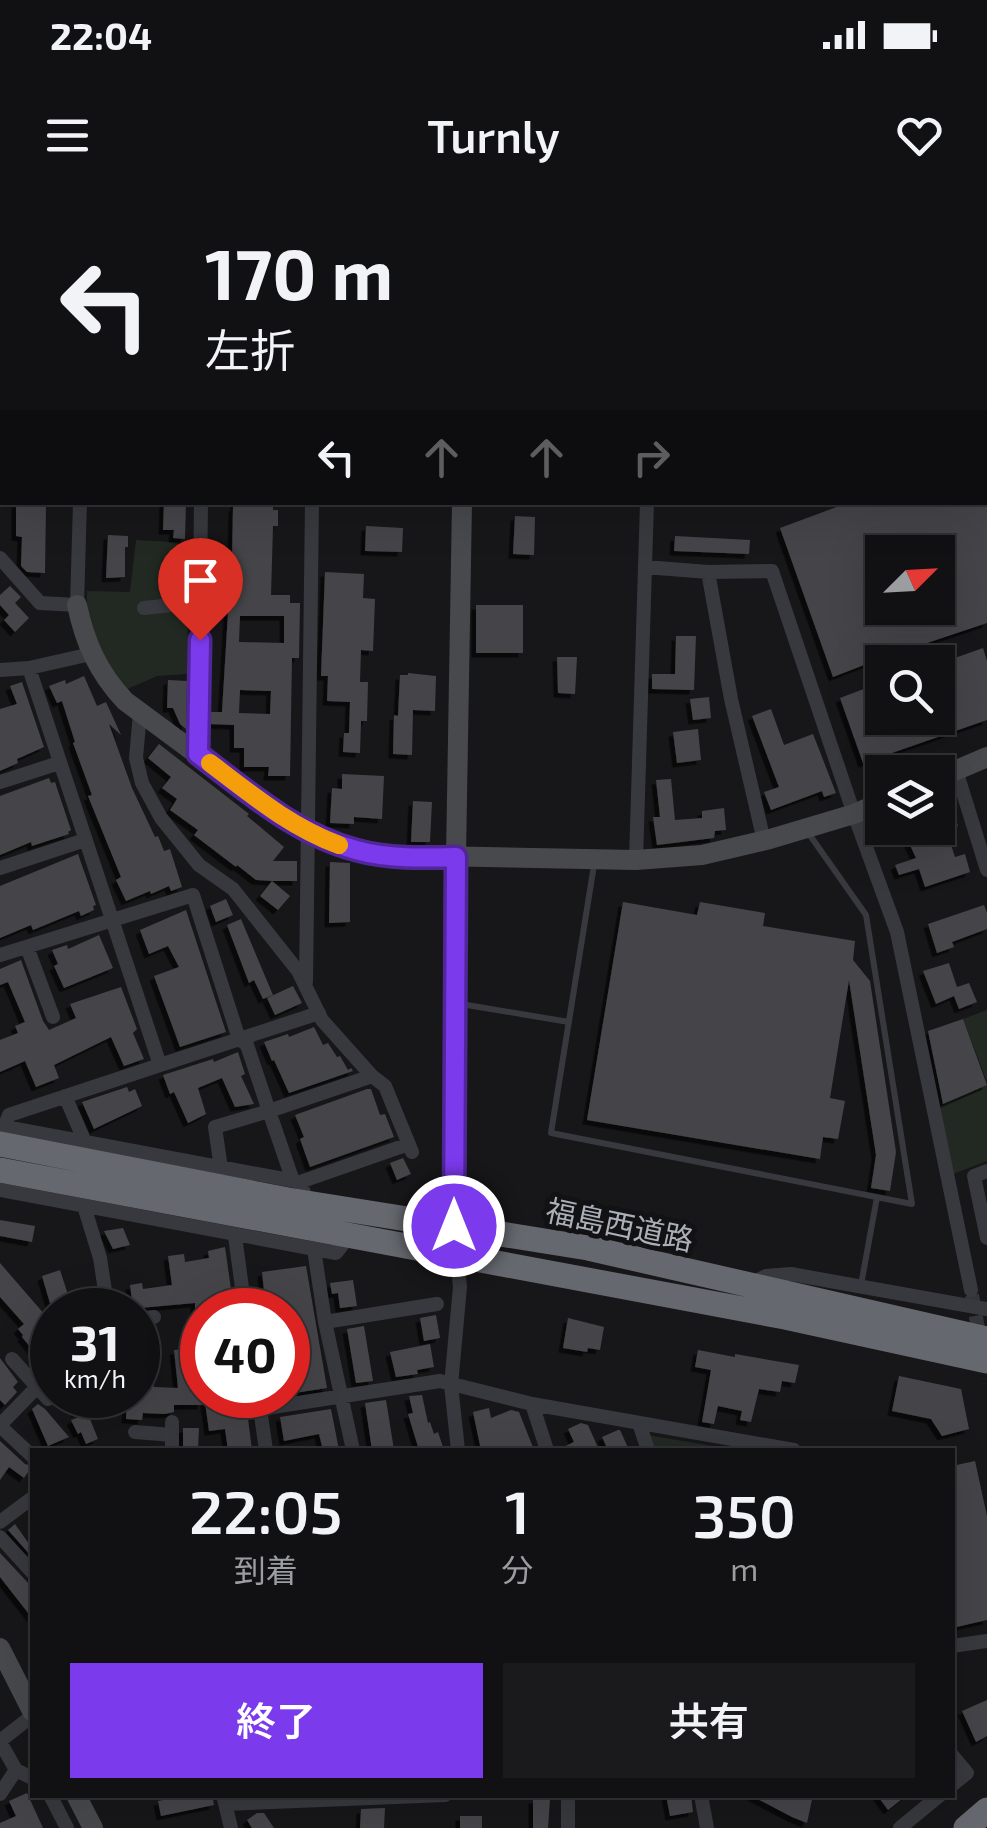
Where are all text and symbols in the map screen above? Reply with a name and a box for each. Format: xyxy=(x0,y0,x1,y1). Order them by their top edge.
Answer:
text: 22:04 xyxy=(50,12,152,58)
icon: menu xyxy=(40,108,95,163)
text: Turnly xyxy=(427,108,560,162)
icon: heart xyxy=(892,108,947,163)
text: 170 m xyxy=(205,230,393,314)
icon: left xyxy=(40,240,170,370)
text: 左折 xyxy=(205,322,295,376)
icon: left xyxy=(309,430,364,485)
icon: ahead xyxy=(414,430,469,485)
icon: ahead xyxy=(519,430,574,485)
icon: right xyxy=(624,430,679,485)
north arrow xyxy=(865,535,955,625)
map controls xyxy=(865,535,955,845)
pin xyxy=(158,538,243,641)
icon: arrive xyxy=(173,553,228,608)
button: search xyxy=(865,645,955,735)
button: layers xyxy=(865,755,955,845)
position arrow xyxy=(402,1174,506,1278)
street label: 福島西道路 xyxy=(543,1191,697,1257)
speed limit sign: 40 xyxy=(180,1288,310,1418)
text: 31 xyxy=(70,1311,120,1371)
text: km/h xyxy=(64,1363,126,1393)
text: 22:05 xyxy=(189,1474,342,1546)
text: 1 xyxy=(505,1474,530,1546)
text: 350 xyxy=(692,1478,796,1550)
text: m xyxy=(730,1549,758,1587)
text: 到着 xyxy=(234,1550,298,1588)
text: 分 xyxy=(501,1550,533,1588)
button: 終了 xyxy=(70,1663,483,1778)
button: 共有 xyxy=(503,1663,915,1778)

